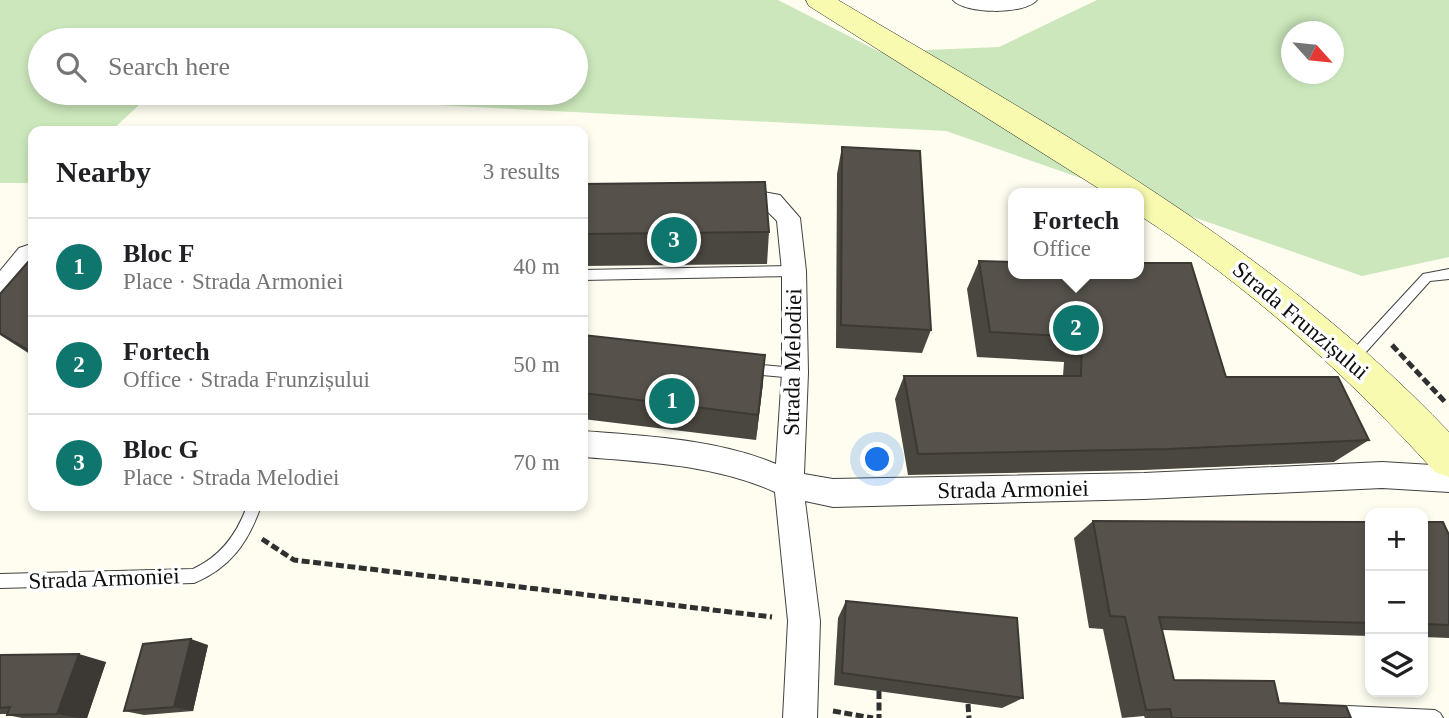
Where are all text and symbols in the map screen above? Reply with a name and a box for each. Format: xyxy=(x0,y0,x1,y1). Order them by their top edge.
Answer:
north arrow xyxy=(1281,21,1344,84)
search box xyxy=(28,28,588,105)
icon: search xyxy=(52,48,90,86)
text: Search here xyxy=(108,52,230,81)
text: Nearby xyxy=(56,155,151,188)
text: 3 results xyxy=(483,159,560,184)
popup xyxy=(1008,188,1144,279)
text: Fortech xyxy=(1033,206,1119,235)
pin: 3 xyxy=(651,214,697,266)
text: Office xyxy=(1033,236,1091,261)
text: Bloc F xyxy=(123,239,195,268)
text: 1 xyxy=(73,254,85,279)
text: 40 m xyxy=(513,254,560,279)
street label: Strada Frunzișului xyxy=(1228,256,1374,384)
text: Place · Strada Armoniei xyxy=(123,269,343,294)
street label: Strada Melodiei xyxy=(779,288,806,436)
pin: 2 xyxy=(1053,302,1099,354)
text: Fortech xyxy=(123,337,210,366)
text: 2 xyxy=(73,352,85,377)
text: 50 m xyxy=(513,352,560,377)
text: Office · Strada Frunzișului xyxy=(123,367,370,392)
pin: 1 xyxy=(649,375,695,427)
text: Bloc G xyxy=(123,435,199,464)
your location xyxy=(860,442,894,476)
text: 3 xyxy=(73,450,85,475)
text: 70 m xyxy=(513,450,560,475)
text: Place · Strada Melodiei xyxy=(123,465,340,490)
street label: Strada Armoniei xyxy=(937,476,1089,503)
map controls xyxy=(1365,508,1428,697)
button: + xyxy=(1365,508,1428,571)
street label: Strada Armoniei xyxy=(28,563,180,594)
button: − xyxy=(1365,571,1428,634)
button: layers xyxy=(1365,634,1428,697)

